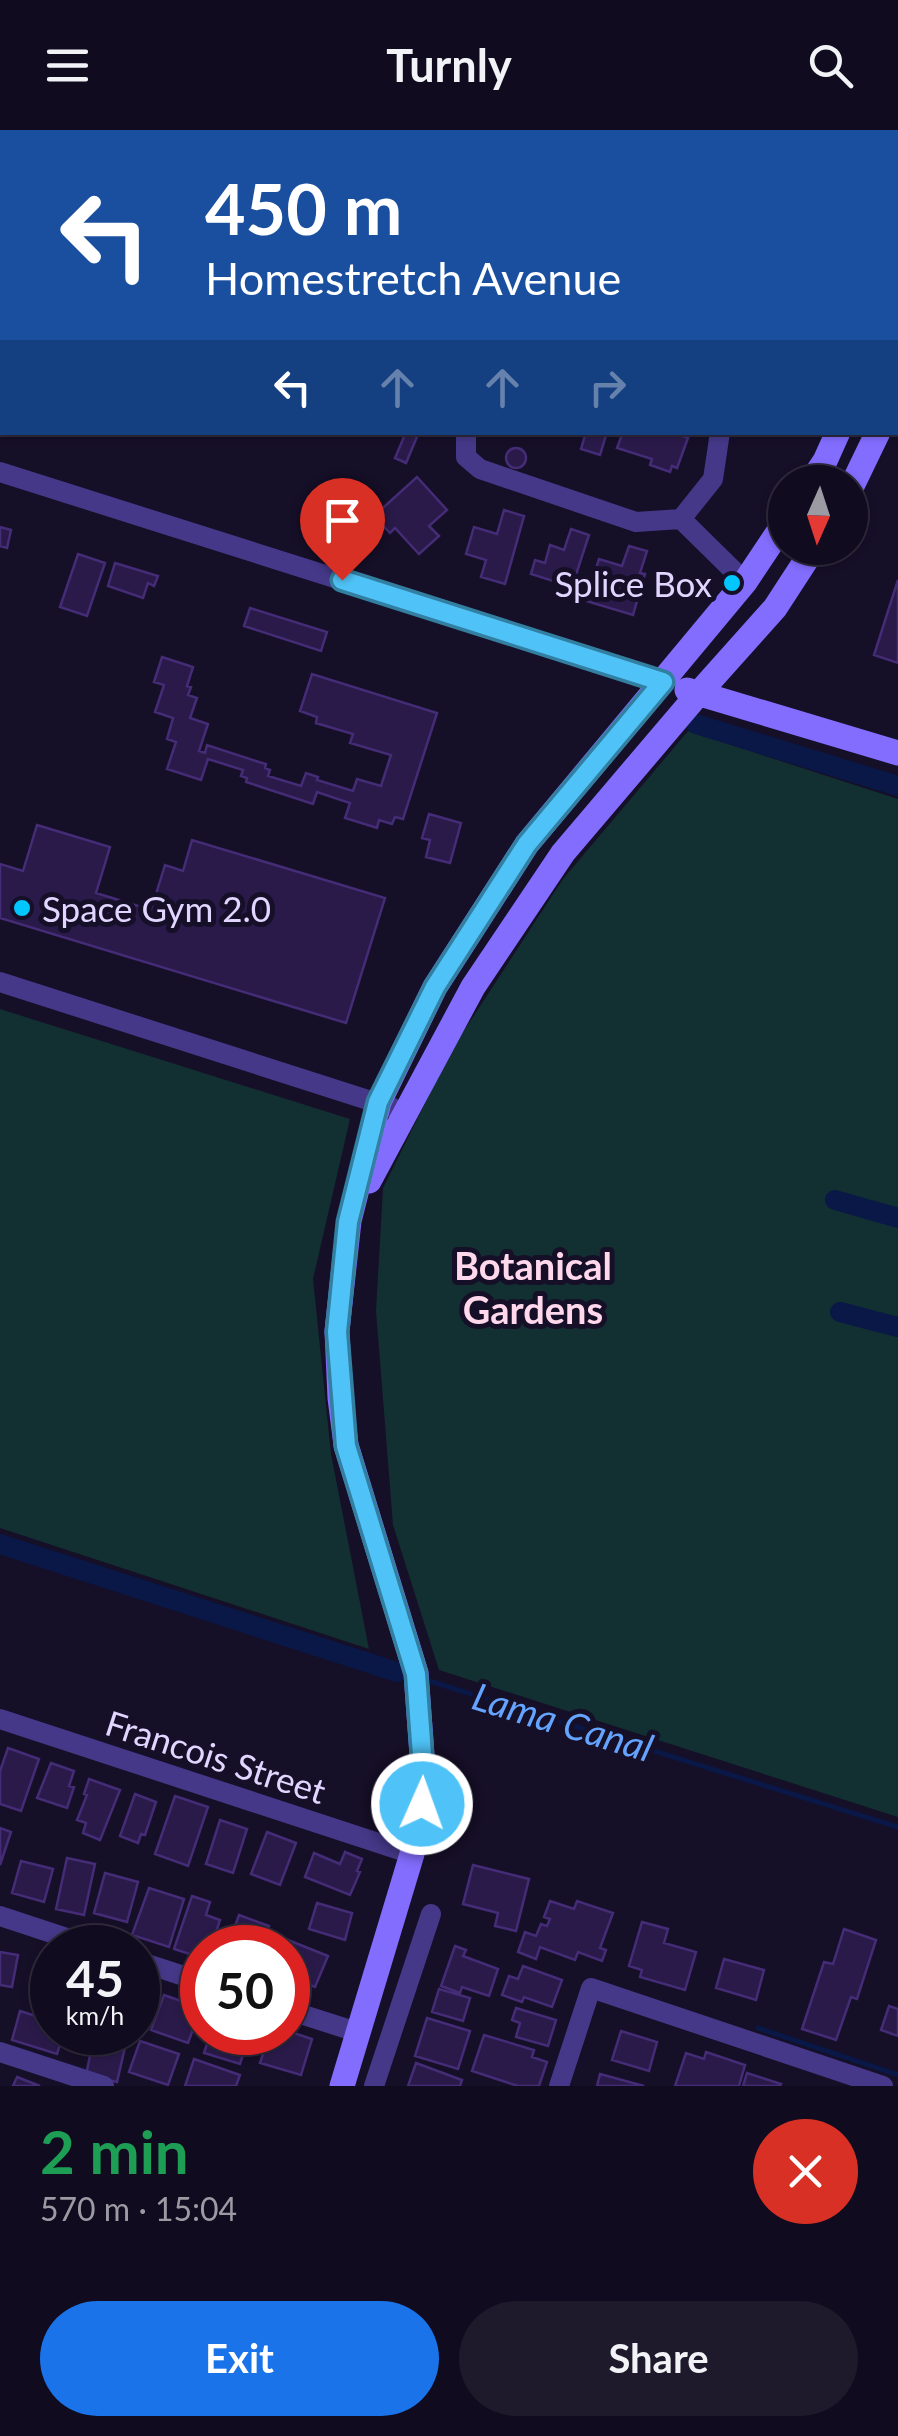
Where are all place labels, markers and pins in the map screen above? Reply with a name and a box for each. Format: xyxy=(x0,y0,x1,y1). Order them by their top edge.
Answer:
pin xyxy=(300,478,385,581)
place label: Splice Box xyxy=(554,562,713,604)
marker: Splice Box xyxy=(721,572,743,594)
place label: Space Gym 2.0 xyxy=(42,887,271,929)
marker: Space Gym 2.0 xyxy=(11,897,33,919)

